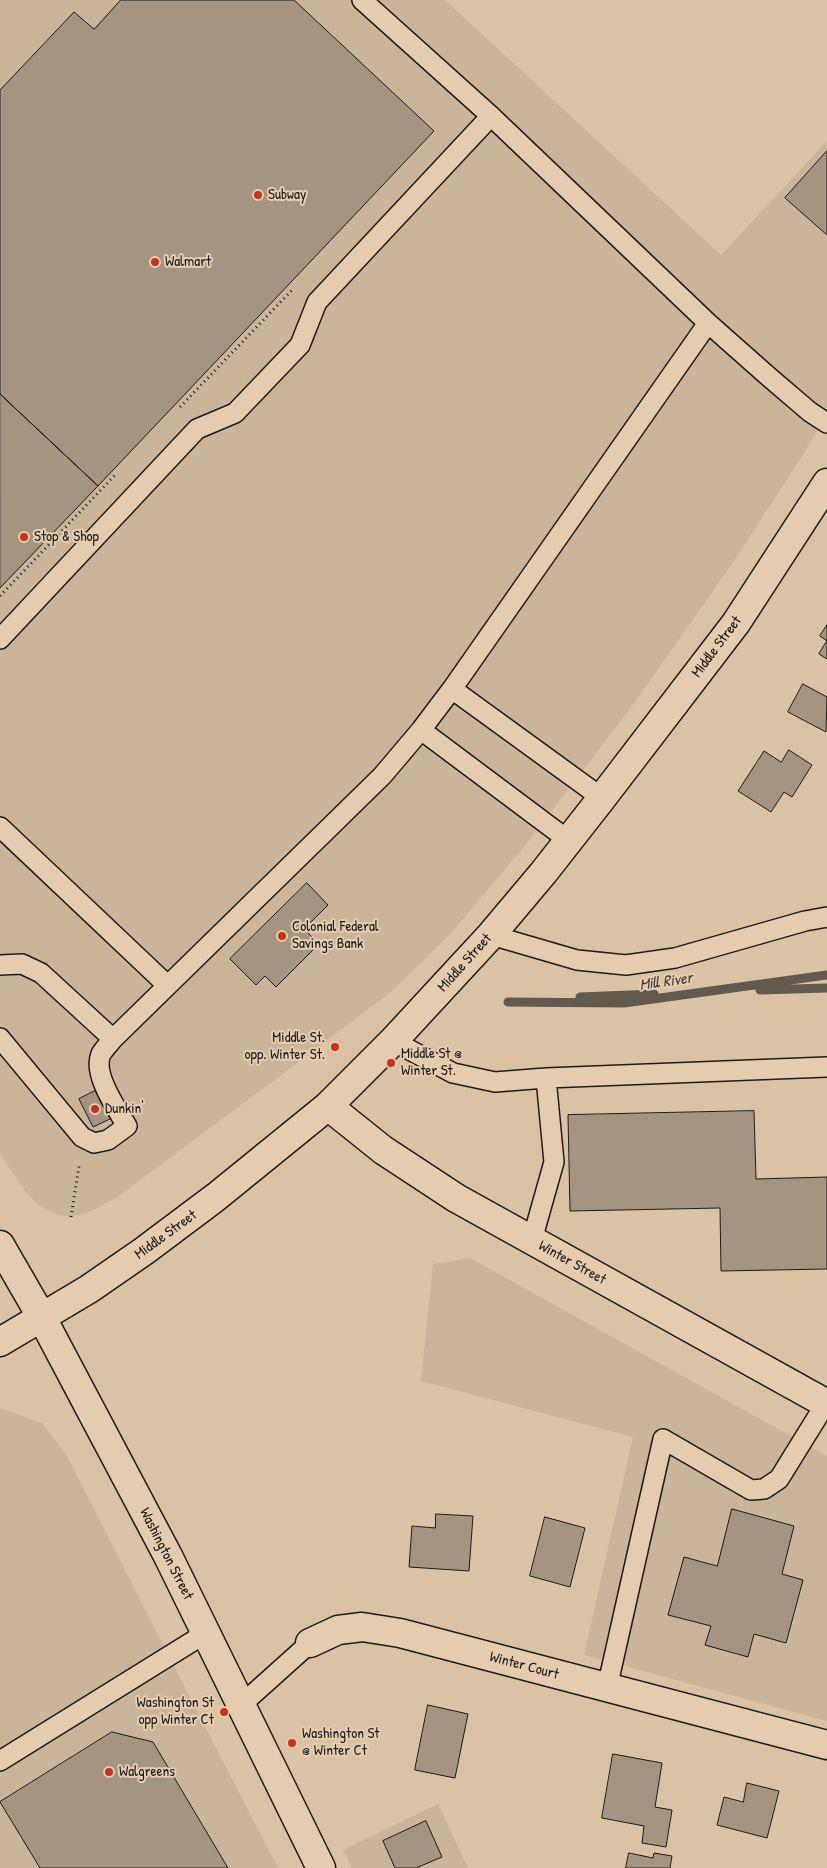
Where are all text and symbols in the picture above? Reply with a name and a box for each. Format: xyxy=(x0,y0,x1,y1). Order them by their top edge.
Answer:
place label: Subway xyxy=(268,186,306,204)
marker: Subway xyxy=(252,189,264,201)
place label: Walmart xyxy=(165,253,211,271)
marker: Walmart xyxy=(149,256,161,268)
place label: Stop & Shop xyxy=(34,528,99,546)
marker: Stop & Shop xyxy=(18,531,30,543)
street label: Middle Street xyxy=(688,613,746,681)
place label: Colonial Federal Savings Bank xyxy=(292,918,379,953)
marker: Colonial Federal Savings Bank xyxy=(276,930,288,942)
street label: Middle Street xyxy=(434,930,496,996)
water label: Mill River xyxy=(638,969,694,995)
place label: Middle St. opp. Winter St. xyxy=(244,1029,325,1064)
marker: Middle St. opp. Winter St. xyxy=(329,1041,341,1053)
place label: Middle St @ Winter St. xyxy=(401,1045,462,1080)
marker: Middle St @ Winter St. xyxy=(385,1057,397,1069)
place label: Dunkin' xyxy=(105,1100,144,1118)
marker: Dunkin' xyxy=(89,1103,101,1115)
street label: Middle Street xyxy=(131,1206,201,1264)
street label: Winter Street xyxy=(535,1237,609,1289)
street label: Washington Street xyxy=(135,1505,197,1603)
street label: Winter Court xyxy=(487,1648,561,1684)
place label: Washington St opp Winter Ct xyxy=(137,1694,214,1729)
marker: Washington St opp Winter Ct xyxy=(218,1706,230,1718)
place label: Washington St @ Winter Ct xyxy=(302,1725,379,1760)
marker: Washington St @ Winter Ct xyxy=(286,1737,298,1749)
place label: Walgreens xyxy=(119,1763,175,1781)
marker: Walgreens xyxy=(103,1766,115,1778)

